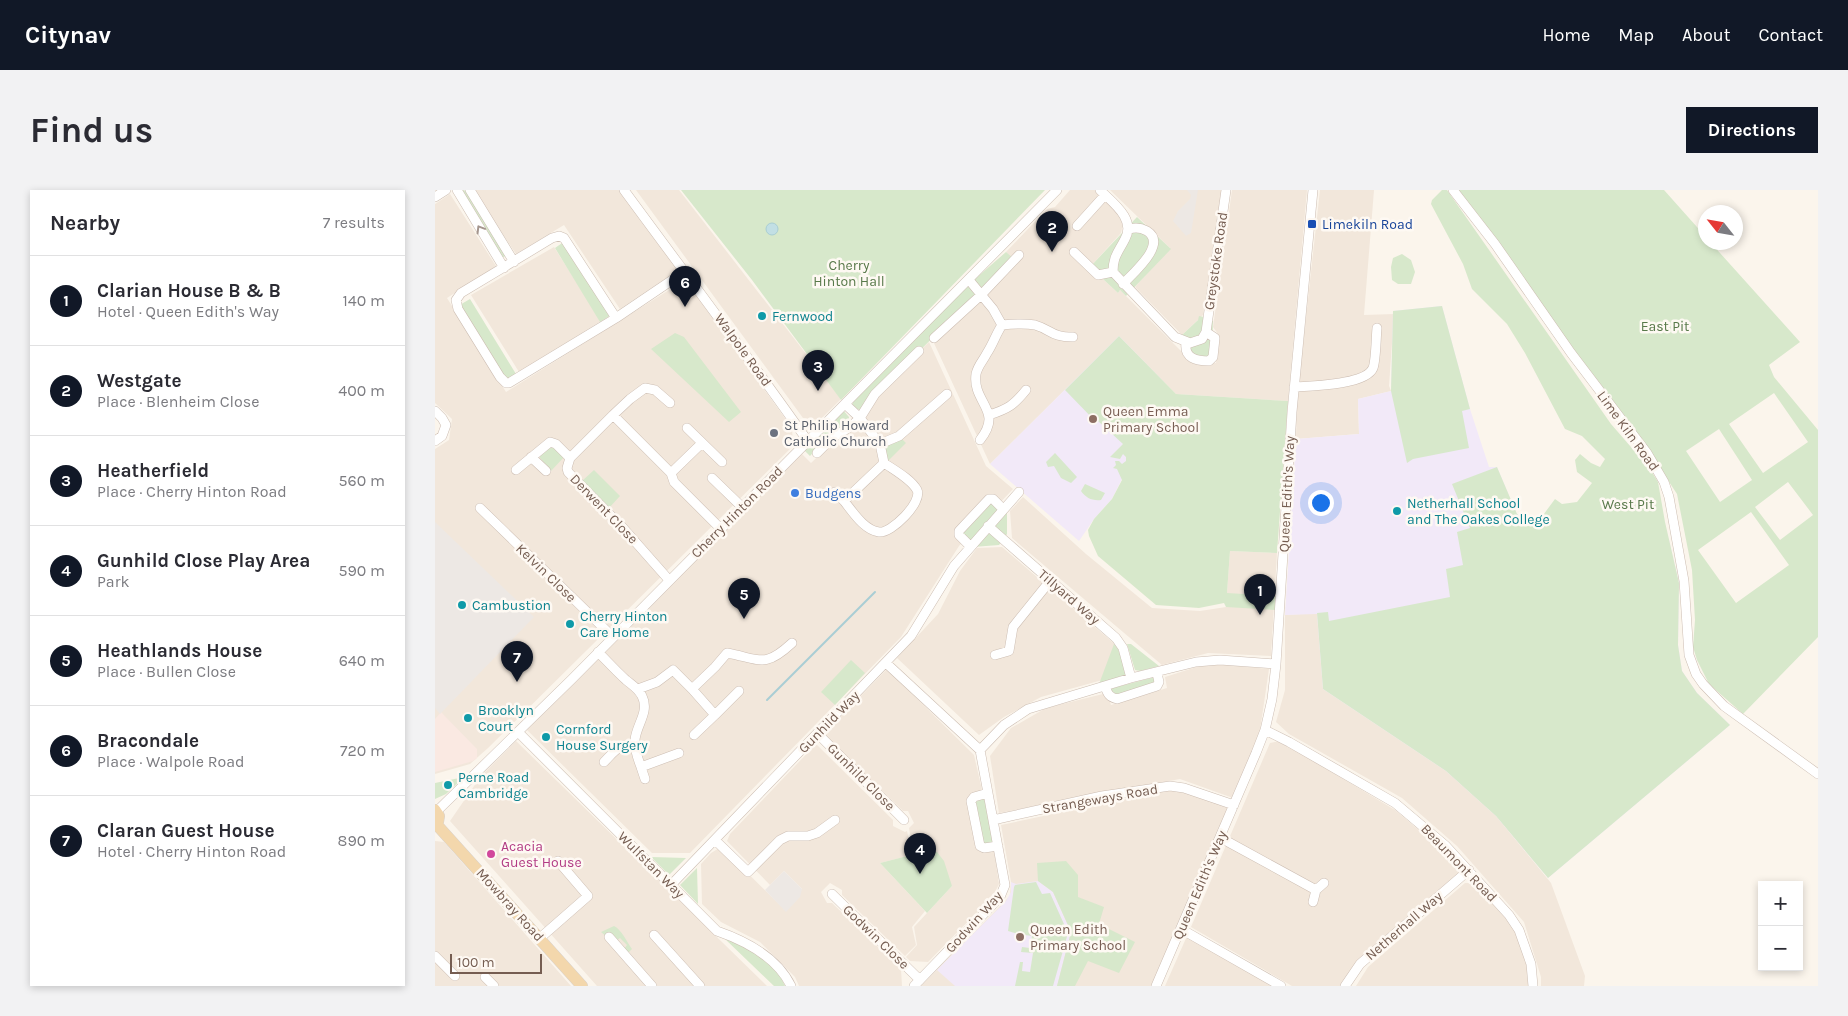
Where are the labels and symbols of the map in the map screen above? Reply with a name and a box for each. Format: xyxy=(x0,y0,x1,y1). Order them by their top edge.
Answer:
north arrow xyxy=(1698,205,1743,250)
pin: 2 xyxy=(1036,211,1068,252)
street label: Greystoke Road xyxy=(1201,211,1231,311)
place label: Limekiln Road xyxy=(1322,216,1413,233)
marker: Limekiln Road xyxy=(1306,218,1318,230)
one-way arrow xyxy=(477,226,487,235)
park label: Cherry Hinton Hall xyxy=(813,257,885,290)
pin: 6 xyxy=(669,266,701,307)
place label: Fernwood xyxy=(772,308,833,325)
street label: Walpole Road xyxy=(711,310,775,390)
marker: Fernwood xyxy=(756,310,768,322)
park label: East Pit xyxy=(1641,318,1689,335)
pin: 3 xyxy=(802,350,834,391)
street label: Lime Kiln Road xyxy=(1593,388,1663,474)
place label: Queen Emma Primary School xyxy=(1103,403,1199,436)
marker: Queen Emma Primary School xyxy=(1087,413,1099,425)
place label: St Philip Howard Catholic Church xyxy=(784,417,889,450)
marker: St Philip Howard Catholic Church xyxy=(768,427,780,439)
street label: Queen Edith's Way xyxy=(1275,435,1299,553)
street label: Cherry Hinton Road xyxy=(687,462,787,562)
street label: Derwent Close xyxy=(566,471,642,547)
place label: Budgens xyxy=(805,485,861,502)
marker: Budgens xyxy=(789,487,801,499)
your location xyxy=(1308,490,1334,516)
place label: Netherhall School and The Oakes College xyxy=(1407,495,1550,528)
park label: West Pit xyxy=(1602,496,1654,513)
marker: Netherhall School and The Oakes College xyxy=(1391,505,1403,517)
street label: Kelvin Close xyxy=(512,540,580,606)
street label: Tillyard Way xyxy=(1035,566,1104,629)
pin: 1 xyxy=(1244,574,1276,615)
pin: 5 xyxy=(728,578,760,619)
place label: Cambustion xyxy=(472,597,551,614)
marker: Cambustion xyxy=(456,599,468,611)
place label: Cherry Hinton Care Home xyxy=(580,608,668,641)
marker: Cherry Hinton Care Home xyxy=(564,618,576,630)
pin: 7 xyxy=(501,641,533,682)
street label: Gunhild Way xyxy=(795,687,863,757)
place label: Brooklyn Court xyxy=(478,702,534,735)
marker: Brooklyn Court xyxy=(462,712,474,724)
place label: Cornford House Surgery xyxy=(556,721,648,754)
marker: Cornford House Surgery xyxy=(540,731,552,743)
street label: Gunhild Close xyxy=(824,740,898,814)
place label: Perne Road Cambridge xyxy=(458,769,529,802)
marker: Perne Road Cambridge xyxy=(442,779,454,791)
street label: Strangeways Road xyxy=(1041,780,1159,818)
street label: Beaumont Road xyxy=(1417,820,1501,906)
street label: Wulfstan Way xyxy=(614,828,688,902)
street label: Queen Edith's Way xyxy=(1169,828,1231,942)
pin: 4 xyxy=(904,833,936,874)
place label: Acacia Guest House xyxy=(501,838,582,871)
marker: Acacia Guest House xyxy=(485,848,497,860)
street label: Mowbray Road xyxy=(473,865,547,945)
street label: Godwin Way xyxy=(942,887,1007,956)
street label: Netherhall Way xyxy=(1362,888,1446,964)
street label: Godwin Close xyxy=(839,901,913,973)
place label: Queen Edith Primary School xyxy=(1030,921,1126,954)
marker: Queen Edith Primary School xyxy=(1014,931,1026,943)
scale bar xyxy=(450,951,543,974)

